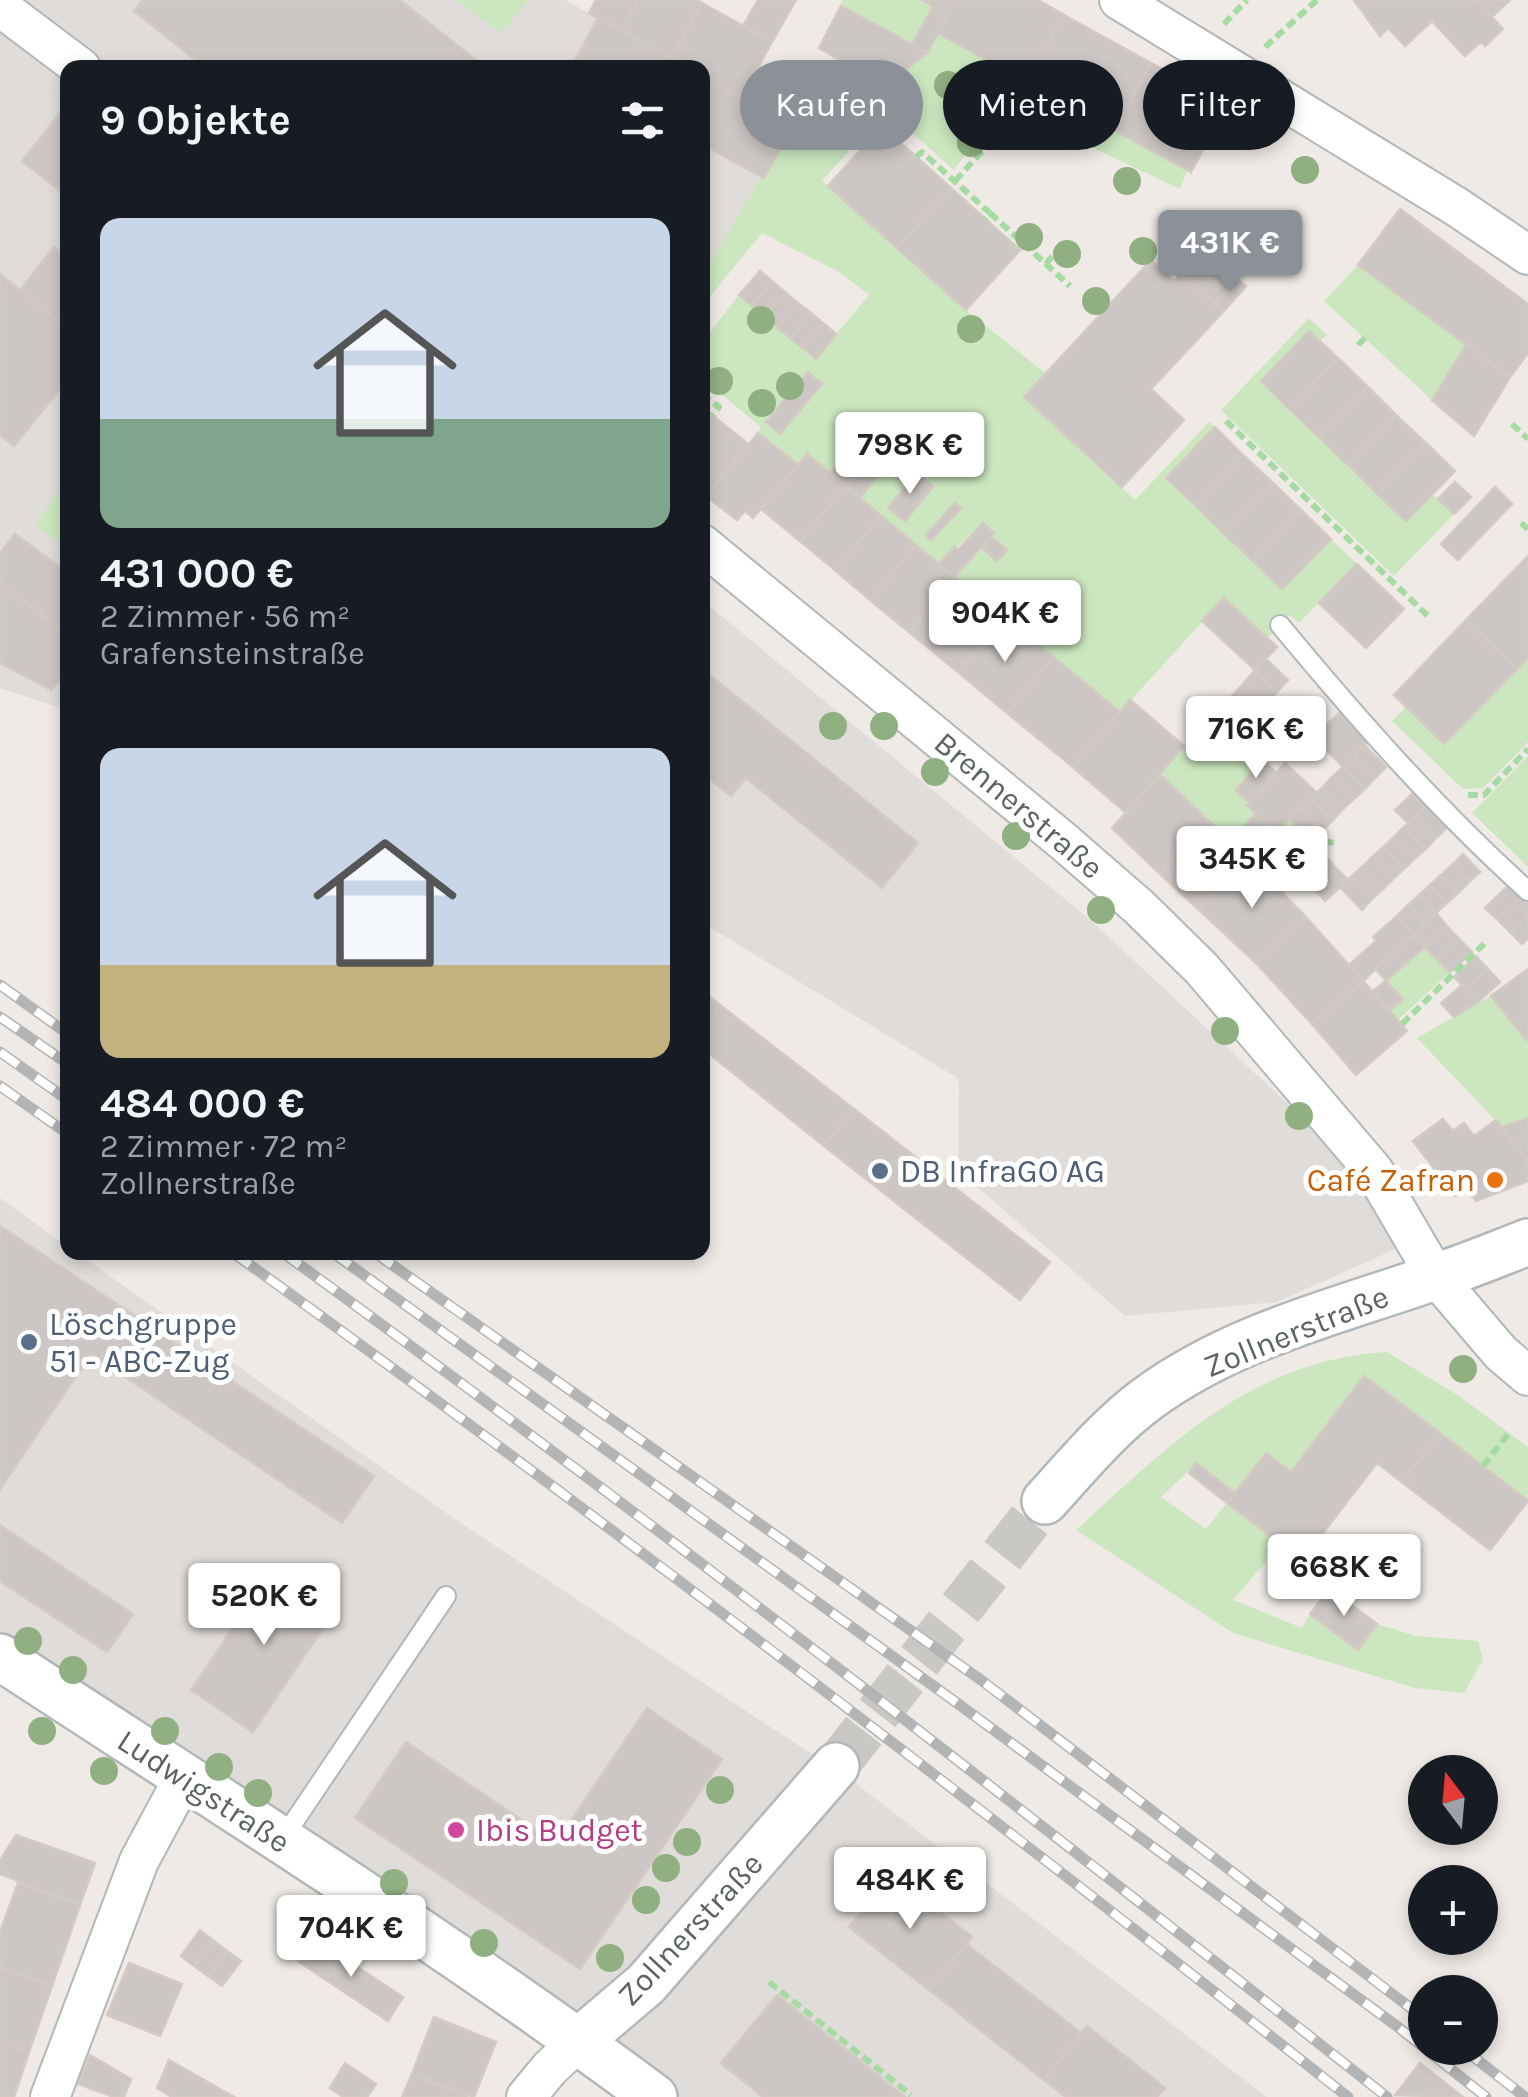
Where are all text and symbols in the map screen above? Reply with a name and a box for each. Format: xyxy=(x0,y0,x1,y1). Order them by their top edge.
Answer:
chip: Kaufen xyxy=(740,60,923,150)
chip: Mieten xyxy=(943,60,1123,150)
chip: Filter xyxy=(1143,60,1295,150)
icon: filters xyxy=(615,93,670,148)
text: 9 Objekte xyxy=(100,95,291,145)
pin: 431K € xyxy=(1149,210,1311,295)
text: 431K € xyxy=(1180,224,1280,261)
icon: home xyxy=(295,283,475,463)
pin: 798K € xyxy=(829,412,991,497)
text: 798K € xyxy=(857,426,963,463)
text: 431 000 € xyxy=(100,548,294,598)
pin: 904K € xyxy=(924,580,1086,665)
text: 904K € xyxy=(951,594,1059,631)
text: 2 Zimmer · 56 m² xyxy=(100,598,350,635)
text: Grafensteinstraße xyxy=(100,635,365,672)
pin: 716K € xyxy=(1175,696,1337,781)
text: 716K € xyxy=(1208,710,1304,747)
street label: Brennerstraße xyxy=(927,724,1110,887)
icon: home xyxy=(295,813,475,993)
pin: 345K € xyxy=(1171,826,1333,911)
text: 345K € xyxy=(1199,840,1305,877)
text: 484 000 € xyxy=(100,1078,305,1128)
text: 2 Zimmer · 72 m² xyxy=(100,1128,347,1165)
place label: DB InfraGO AG xyxy=(900,1153,1105,1190)
marker: DB InfraGO AG xyxy=(869,1160,891,1182)
place label: Café Zafran xyxy=(1307,1162,1475,1199)
text: Zollnerstraße xyxy=(100,1165,296,1202)
marker: Café Zafran xyxy=(1484,1169,1506,1191)
street label: Zollnerstraße xyxy=(1199,1278,1394,1385)
place label: Löschgruppe 51 - ABC-Zug xyxy=(49,1306,237,1380)
marker: Löschgruppe 51 - ABC-Zug xyxy=(18,1331,40,1353)
pin: 668K € xyxy=(1263,1534,1425,1619)
text: 668K € xyxy=(1290,1548,1398,1585)
pin: 520K € xyxy=(183,1563,345,1648)
text: 520K € xyxy=(210,1577,318,1614)
street label: Ludwigstraße xyxy=(111,1722,297,1861)
north arrow xyxy=(1408,1755,1498,1845)
map controls xyxy=(1408,1755,1498,2065)
place label: Ibis Budget xyxy=(476,1812,643,1849)
marker: Ibis Budget xyxy=(445,1819,467,1841)
street label: Zollnerstraße xyxy=(610,1845,771,2014)
pin: 484K € xyxy=(829,1847,991,1932)
text: 484K € xyxy=(856,1861,964,1898)
button: + xyxy=(1408,1865,1498,1955)
pin: 704K € xyxy=(270,1895,432,1980)
text: 704K € xyxy=(299,1909,403,1946)
button: − xyxy=(1408,1975,1498,2065)

